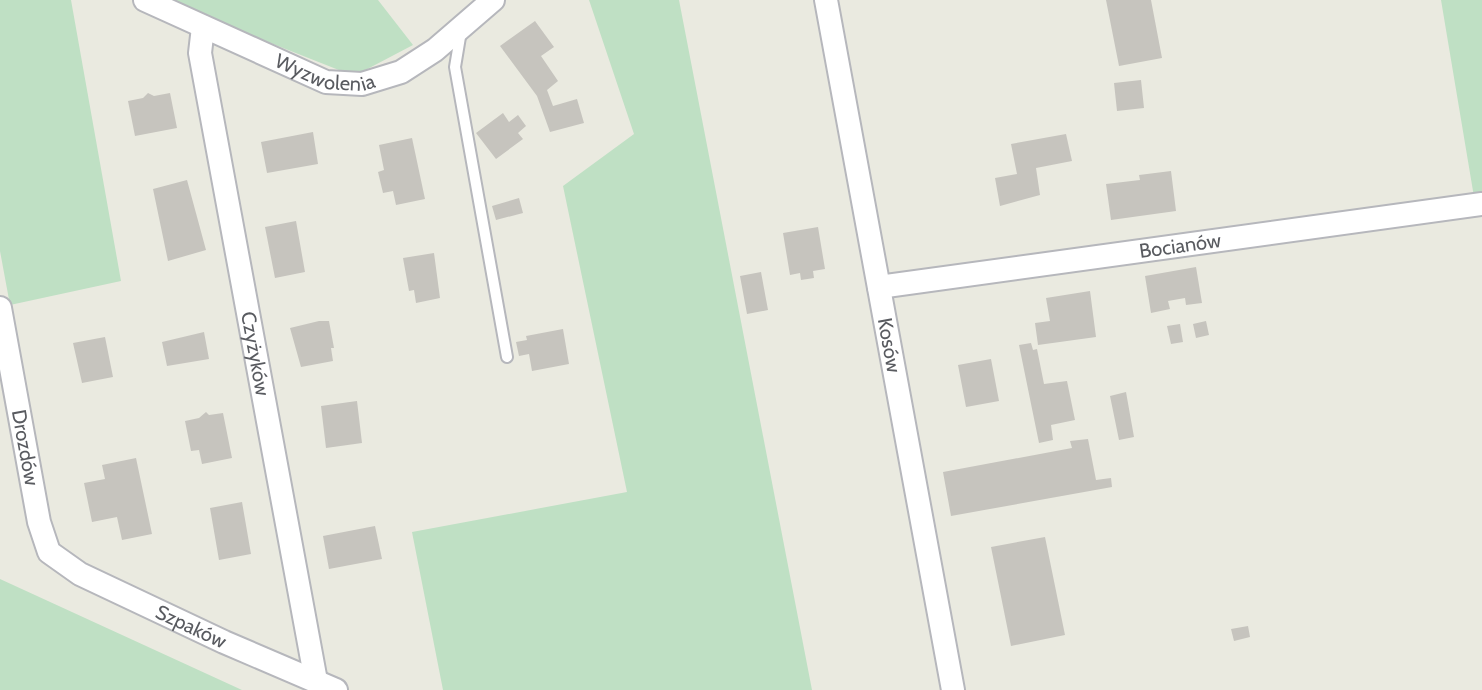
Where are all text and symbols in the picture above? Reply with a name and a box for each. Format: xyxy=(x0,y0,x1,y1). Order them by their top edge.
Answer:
street label: Wyzwolenia xyxy=(271,49,378,96)
street label: Bocianów xyxy=(1138,228,1223,263)
street label: Czyżyków xyxy=(236,310,275,398)
street label: Kosów xyxy=(873,316,906,375)
street label: Drozdów xyxy=(7,408,44,488)
street label: Szpaków xyxy=(152,599,231,654)

